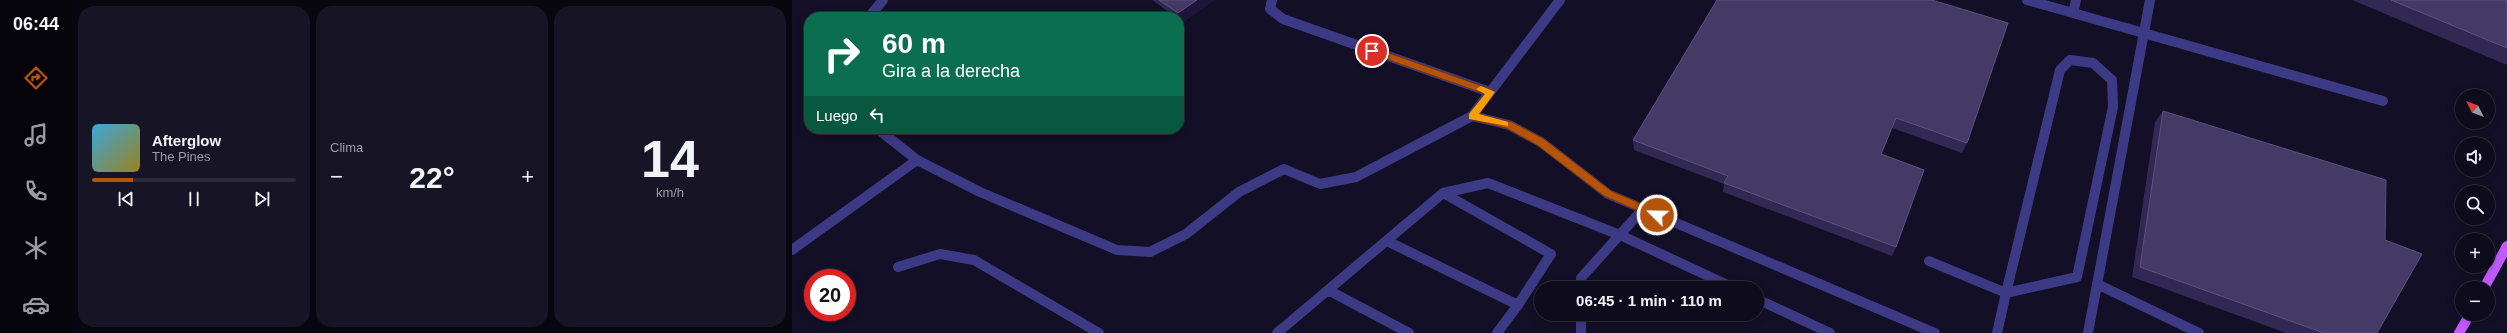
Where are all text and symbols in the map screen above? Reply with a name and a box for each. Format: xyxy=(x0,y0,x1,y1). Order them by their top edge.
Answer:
text: 06:44 xyxy=(13,14,59,34)
icon: right xyxy=(816,28,868,80)
text: 60 m xyxy=(882,28,946,59)
pin xyxy=(1355,34,1389,68)
icon: arrive xyxy=(1361,40,1383,62)
text: Gira a la derecha xyxy=(882,61,1020,81)
icon: directions xyxy=(22,64,50,92)
north arrow xyxy=(2455,89,2495,129)
map controls xyxy=(2455,89,2495,321)
icon: left xyxy=(866,104,888,126)
text: Luego xyxy=(816,107,858,124)
icon: music xyxy=(22,121,50,149)
text: 14 xyxy=(641,130,699,188)
text: Afterglow xyxy=(152,132,221,149)
button: sound xyxy=(2455,137,2495,177)
text: Clima xyxy=(330,140,363,155)
text: The Pines xyxy=(152,149,211,164)
text: 22° xyxy=(409,161,455,194)
text: − xyxy=(330,164,343,189)
text: + xyxy=(521,164,534,189)
icon: phone xyxy=(22,177,50,205)
text: km/h xyxy=(656,185,684,200)
button: search xyxy=(2455,185,2495,225)
icon: previous xyxy=(115,188,137,210)
icon: pause xyxy=(183,188,205,210)
icon: next xyxy=(251,188,273,210)
position arrow xyxy=(1636,194,1678,236)
button: + xyxy=(2455,233,2495,273)
icon: climate xyxy=(22,234,50,262)
speed limit sign: 20 xyxy=(804,269,856,321)
button: − xyxy=(2455,281,2495,321)
icon: car xyxy=(22,291,50,319)
text: 06:45 · 1 min · 110 m xyxy=(1576,292,1722,309)

